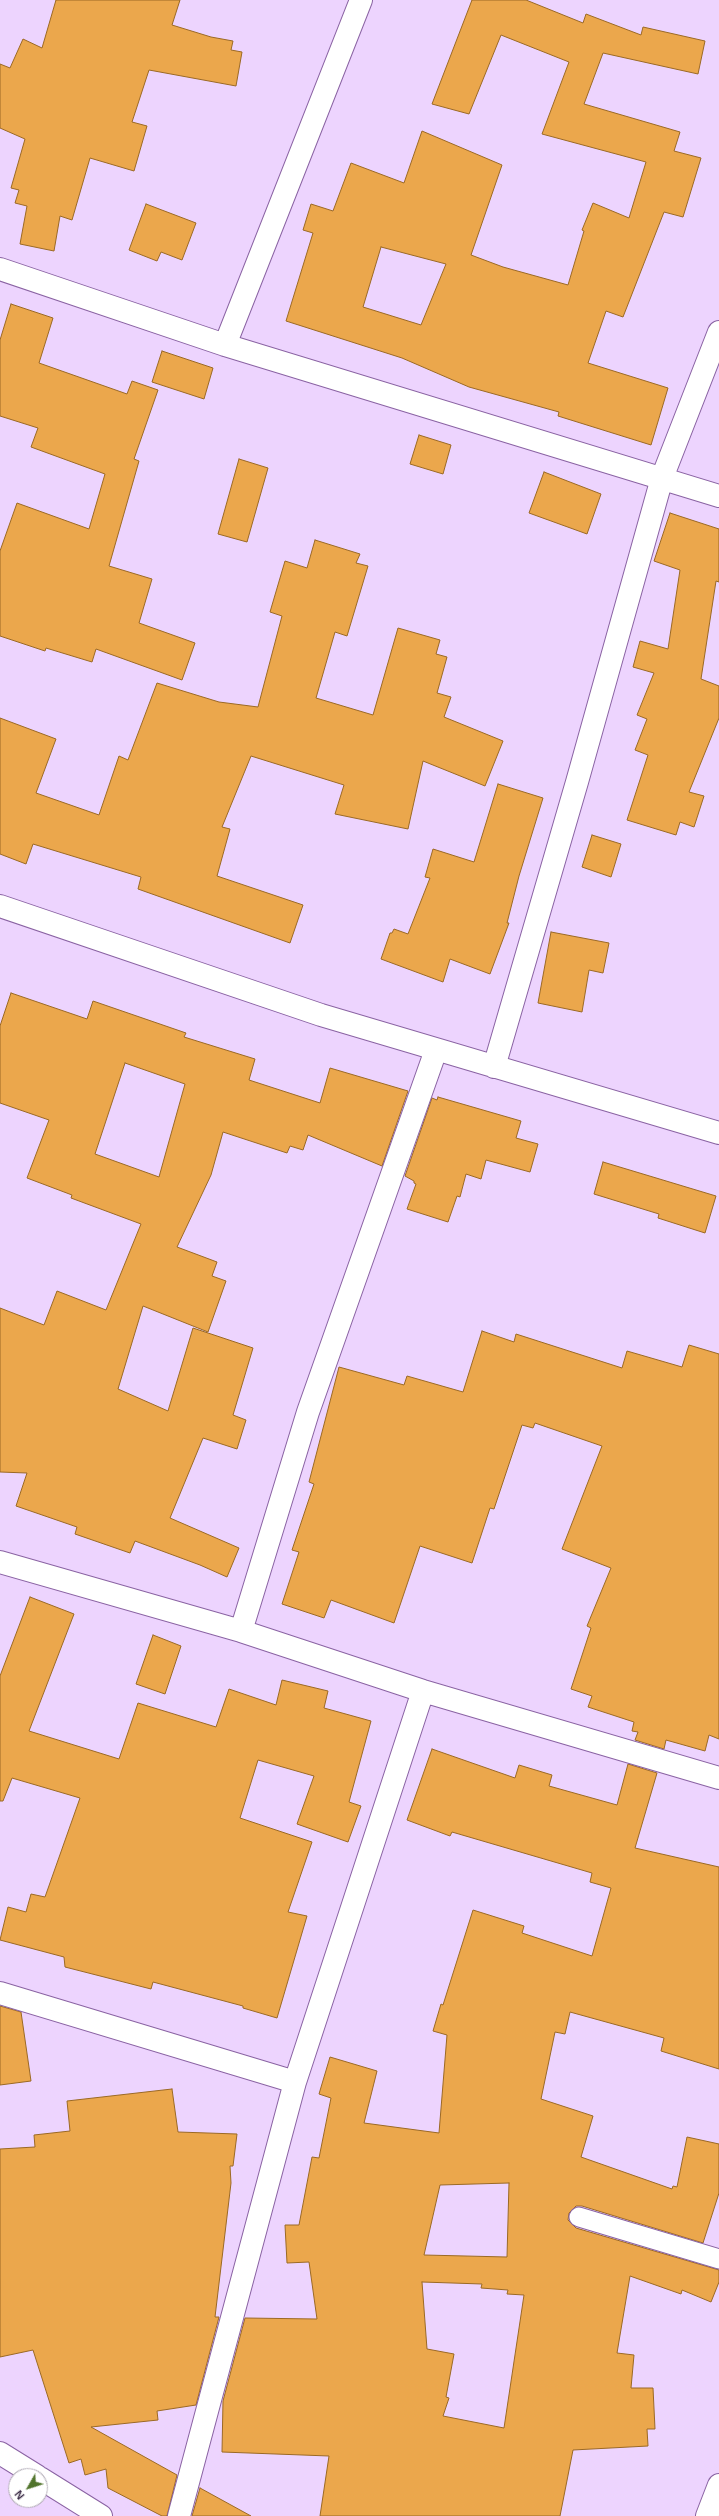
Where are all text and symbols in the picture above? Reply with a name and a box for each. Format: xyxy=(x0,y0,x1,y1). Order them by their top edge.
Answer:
north arrow xyxy=(8,2468,48,2508)
text: N xyxy=(12,2488,27,2502)

